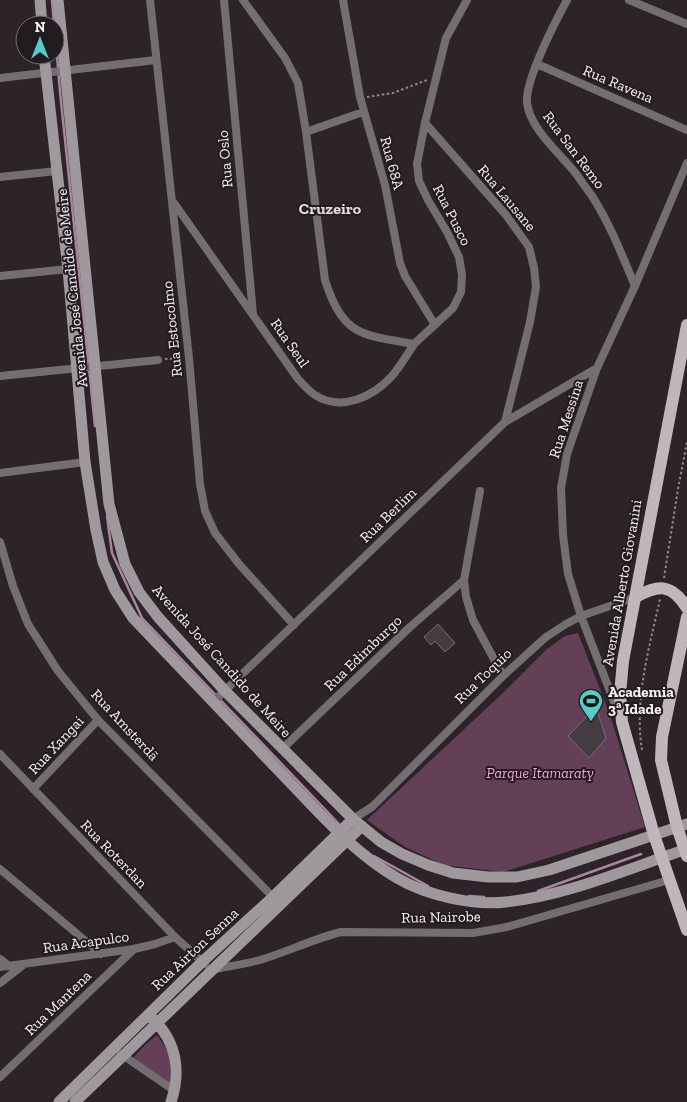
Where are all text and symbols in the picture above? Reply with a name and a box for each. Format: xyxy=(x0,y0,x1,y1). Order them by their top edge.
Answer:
north arrow xyxy=(15,15,65,65)
text: N xyxy=(35,19,46,36)
street label: Rua Ravena xyxy=(580,61,656,107)
street label: Rua San Remo xyxy=(539,108,609,193)
street label: Rua Oslo xyxy=(214,129,236,188)
street label: Rua 68A xyxy=(376,135,408,192)
street label: Rua Lausane xyxy=(474,161,540,235)
street label: Rua Pusco xyxy=(429,181,475,249)
street label: Avenida José Candido de Meire xyxy=(53,188,91,388)
district label: Cruzeiro xyxy=(299,199,362,218)
street label: Rua Estocolmo xyxy=(158,280,186,378)
street label: Rua Seul xyxy=(267,315,313,371)
street label: Rua Messina xyxy=(545,377,587,461)
street label: Rua Berlim xyxy=(356,484,420,546)
street label: Avenida Alberto Giovanini xyxy=(598,498,646,668)
street label: Avenida José Candido de Meire xyxy=(149,581,295,741)
street label: Rua Edimburgo xyxy=(320,611,406,695)
street label: Rua Toquio xyxy=(451,644,516,708)
place label: Academia 3ª Idade xyxy=(608,683,674,718)
street label: Rua Amsterdã xyxy=(87,685,163,765)
sports icon: Academia 3ª Idade xyxy=(578,688,604,722)
street label: Rua Xangai xyxy=(24,712,88,778)
park label: Parque Itamaraty xyxy=(486,764,594,782)
street label: Rua Roterdan xyxy=(77,816,151,892)
street label: Rua Airton Senna xyxy=(148,904,242,994)
street label: Rua Nairobe xyxy=(401,907,481,927)
street label: Rua Acapulco xyxy=(42,927,131,957)
street label: Rua Mantena xyxy=(21,967,95,1039)

